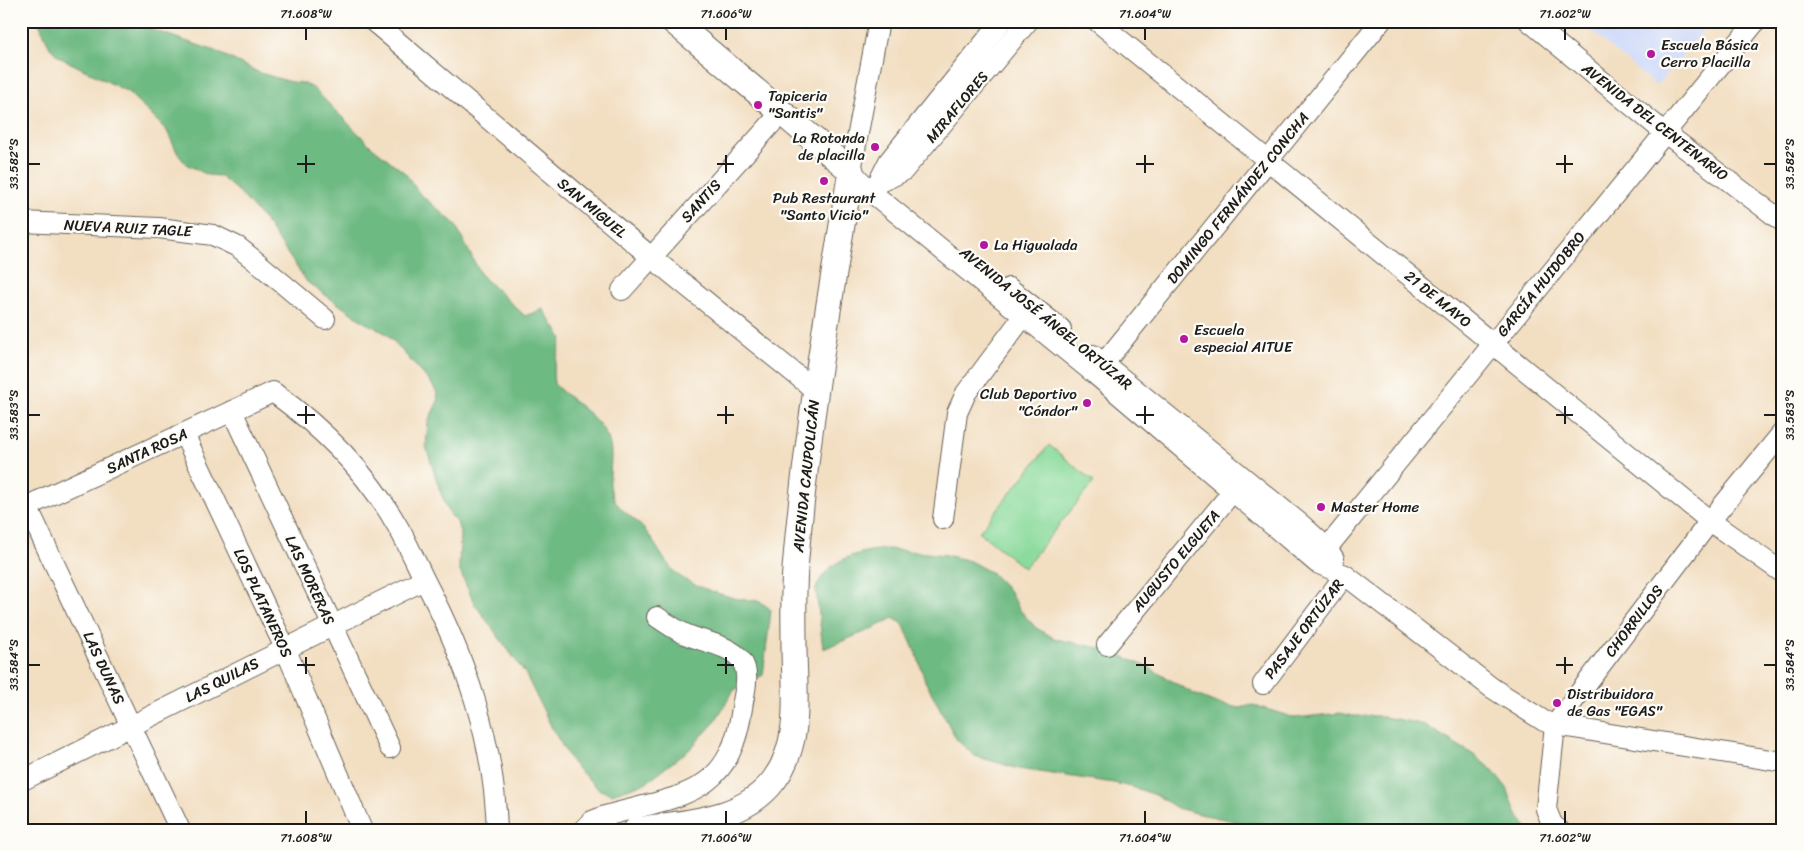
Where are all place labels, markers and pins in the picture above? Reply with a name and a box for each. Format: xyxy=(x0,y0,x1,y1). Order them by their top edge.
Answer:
place label: Escuela Básica Cerro Placilla xyxy=(1661,32,1759,75)
marker: Escuela Básica Cerro Placilla xyxy=(1645,48,1657,60)
place label: Tapiceria "Santis" xyxy=(768,83,828,126)
marker: Tapiceria "Santis" xyxy=(752,99,764,111)
place label: La Rotonda de placilla xyxy=(792,125,865,168)
marker: La Rotonda de placilla xyxy=(869,141,881,153)
marker: Pub Restaurant "Santo Vicio" xyxy=(818,175,830,187)
place label: Pub Restaurant "Santo Vicio" xyxy=(773,185,876,228)
place label: La Higualada xyxy=(994,232,1078,258)
marker: La Higualada xyxy=(978,239,990,251)
place label: Escuela especial AITUE xyxy=(1194,317,1294,360)
marker: Escuela especial AITUE xyxy=(1178,333,1190,345)
place label: Club Deportivo "Cóndor" xyxy=(980,381,1078,424)
marker: Club Deportivo "Cóndor" xyxy=(1081,397,1093,409)
place label: Master Home xyxy=(1331,494,1420,520)
marker: Master Home xyxy=(1315,501,1327,513)
place label: Distribuidora de Gas "EGAS" xyxy=(1567,681,1663,724)
marker: Distribuidora de Gas "EGAS" xyxy=(1551,697,1563,709)

